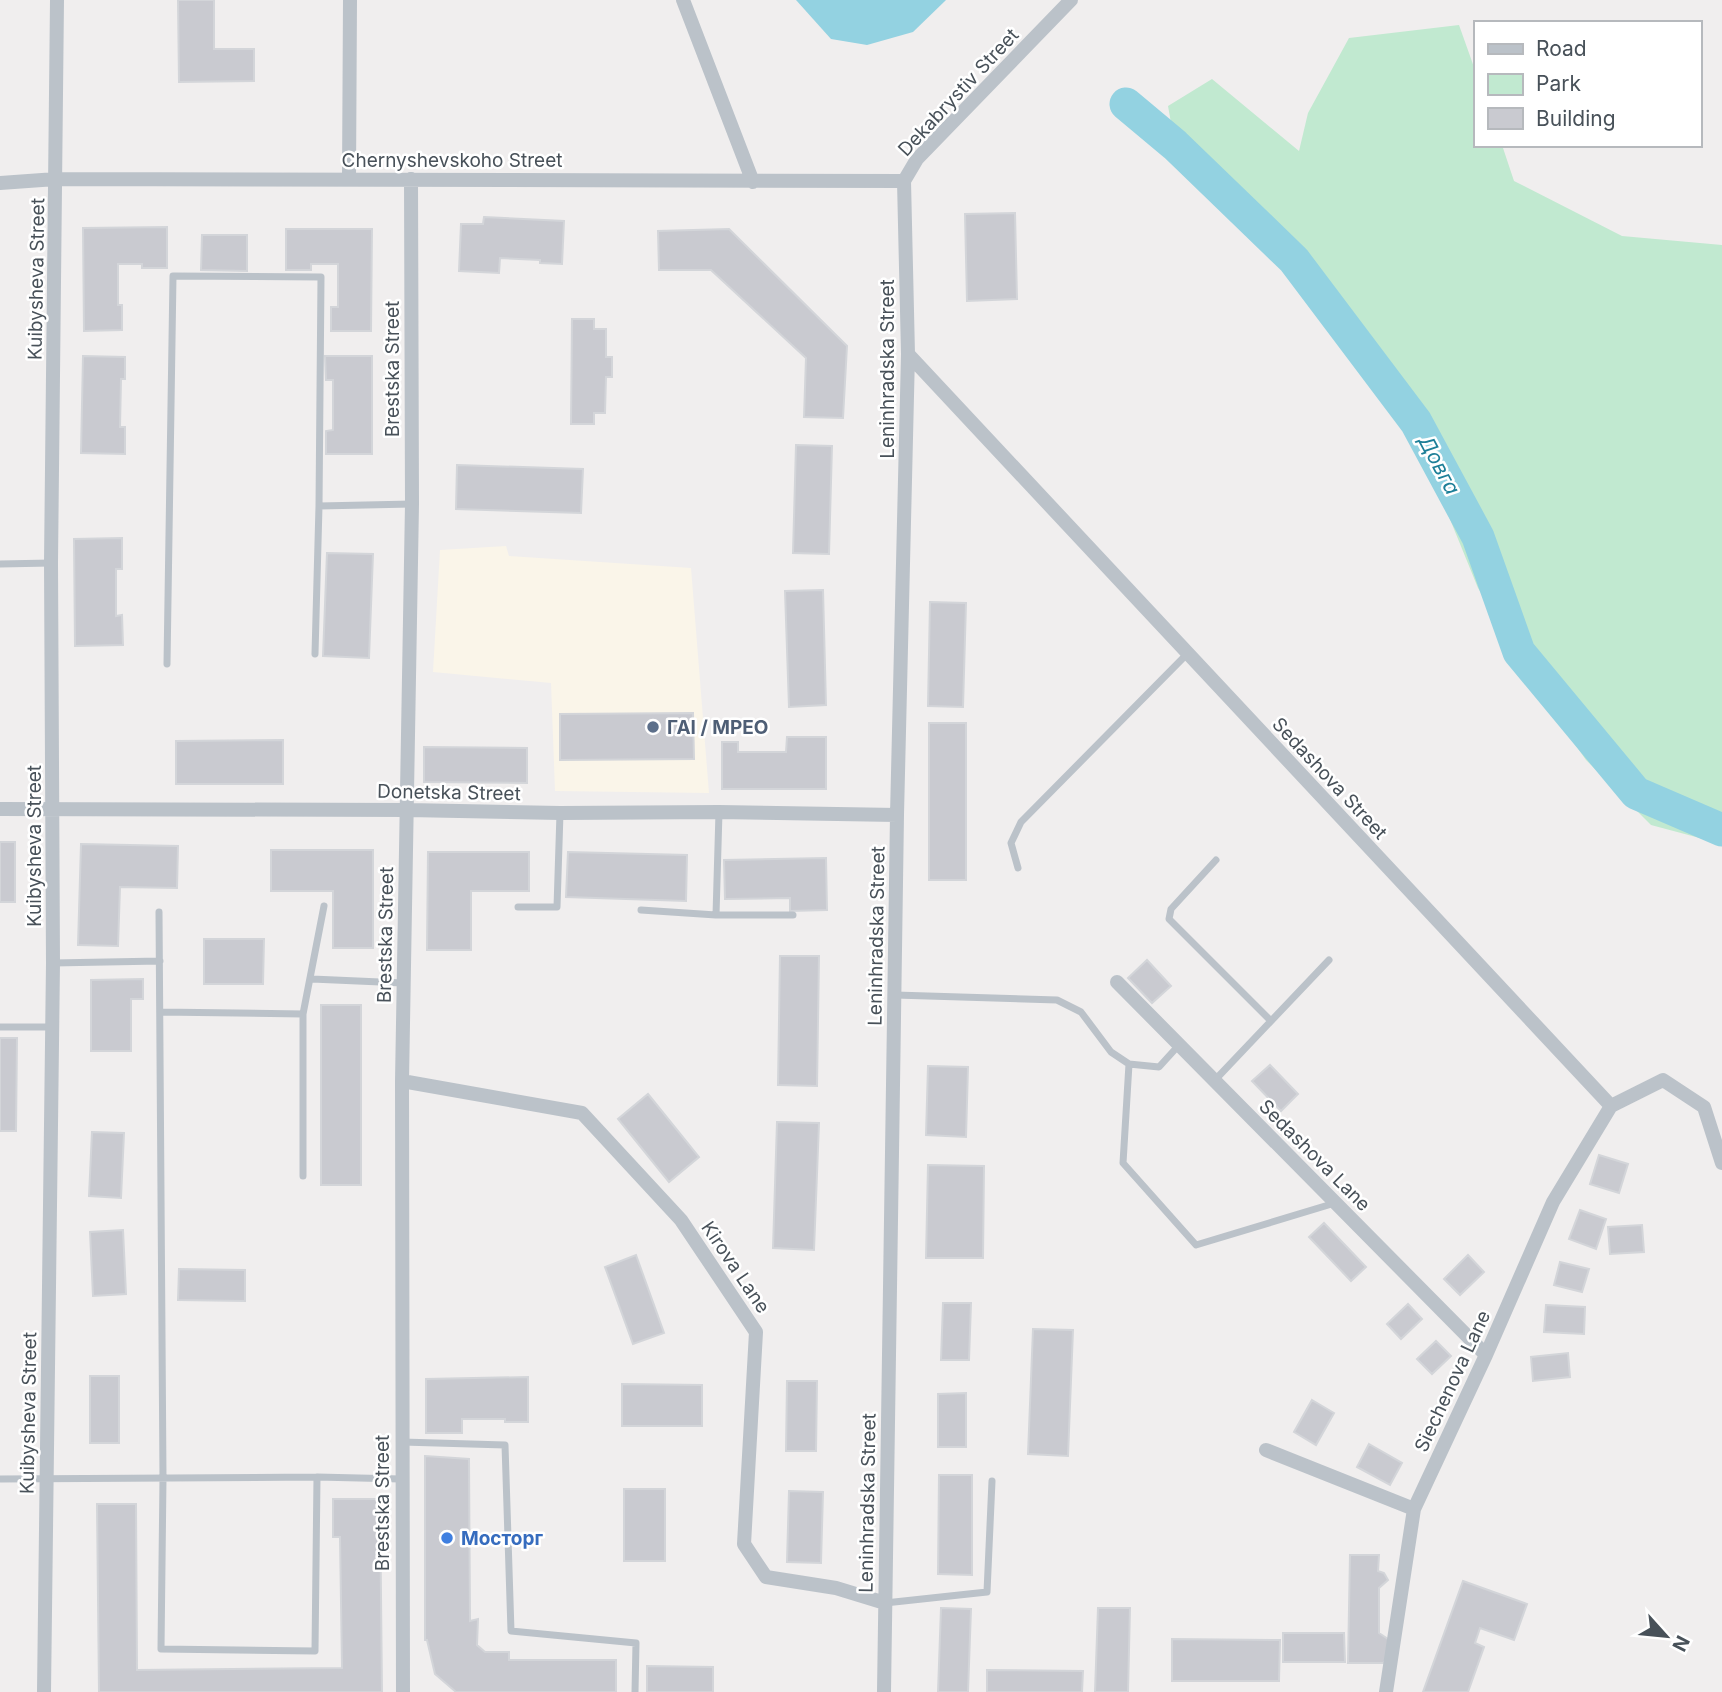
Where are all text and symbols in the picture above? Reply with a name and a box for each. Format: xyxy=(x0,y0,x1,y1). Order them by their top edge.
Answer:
legend xyxy=(1474,21,1701,147)
street label: Dekabrystiv Street xyxy=(893,24,1023,161)
text: Road xyxy=(1536,36,1587,61)
text: Park xyxy=(1536,71,1581,96)
text: Building xyxy=(1536,106,1616,131)
street label: Chernyshevskoho Street xyxy=(342,149,562,172)
street label: Kuibysheva Street xyxy=(24,198,49,360)
street label: Leninhradska Street xyxy=(876,279,899,459)
street label: Brestska Street xyxy=(381,301,404,437)
water label: Довга xyxy=(1413,430,1466,499)
street label: Sedashova Street xyxy=(1267,713,1392,844)
place label: ГАІ / МРЕО xyxy=(667,716,768,739)
marker: ГАІ / МРЕО xyxy=(645,719,661,735)
street label: Kuibysheva Street xyxy=(23,765,46,927)
street label: Donetska Street xyxy=(377,780,521,805)
street label: Leninhradska Street xyxy=(863,846,890,1026)
street label: Brestska Street xyxy=(373,867,398,1003)
street label: Sedashova Lane xyxy=(1254,1095,1375,1216)
street label: Kirova Lane xyxy=(696,1217,775,1318)
street label: Siechenova Lane xyxy=(1410,1307,1495,1456)
street label: Kuibysheva Street xyxy=(16,1332,41,1494)
street label: Leninhradska Street xyxy=(854,1413,881,1593)
street label: Brestska Street xyxy=(371,1435,394,1571)
place label: Мосторг xyxy=(461,1527,543,1550)
marker: Мосторг xyxy=(439,1530,455,1546)
north arrow xyxy=(1631,1601,1701,1671)
text: N xyxy=(1667,1632,1694,1655)

